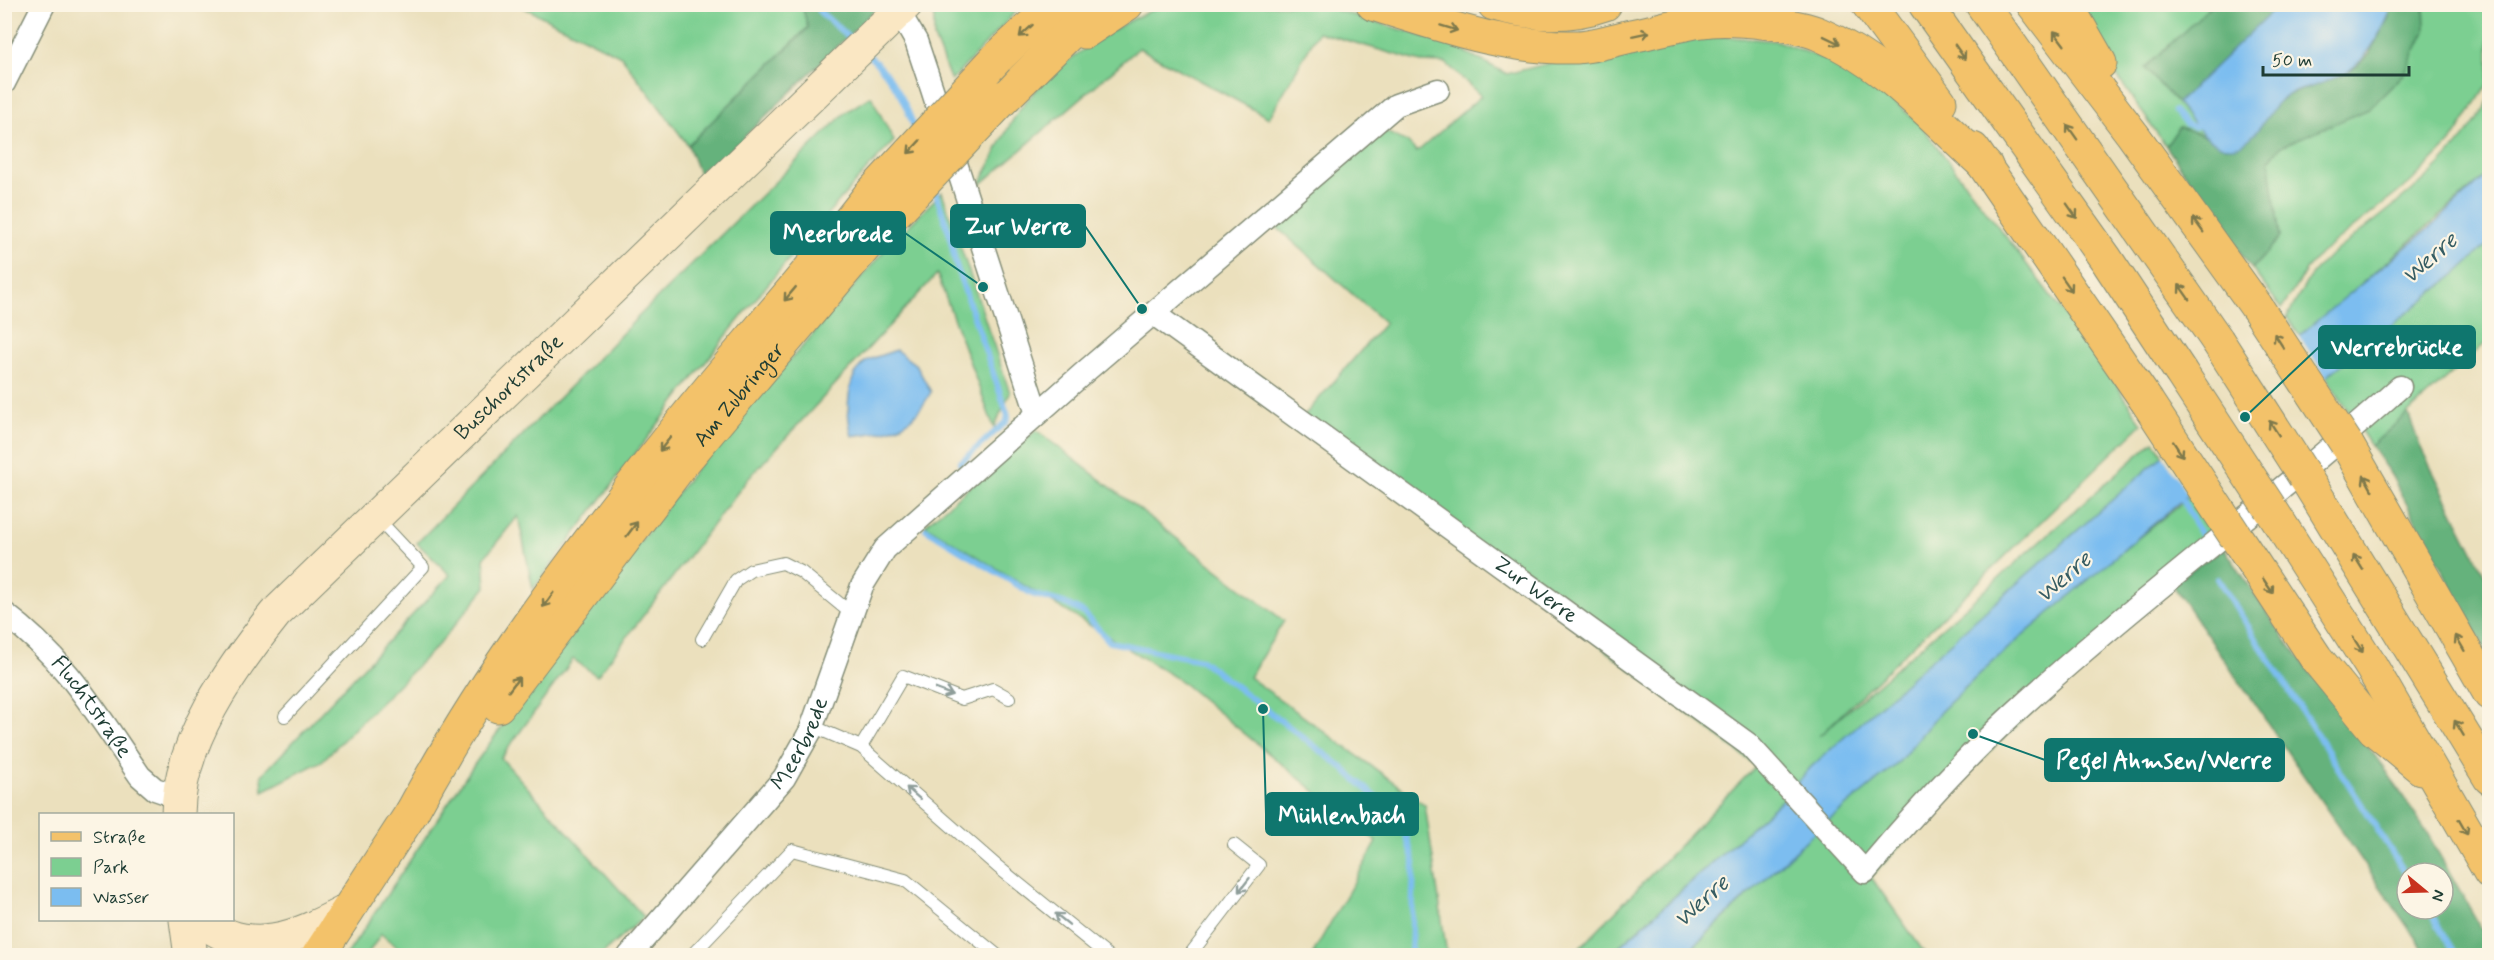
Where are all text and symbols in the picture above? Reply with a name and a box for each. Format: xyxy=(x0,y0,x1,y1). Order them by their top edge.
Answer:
one-way arrow xyxy=(1439,23,1458,34)
one-way arrow xyxy=(1019,24,1034,38)
one-way arrow xyxy=(1631,28,1650,39)
one-way arrow xyxy=(2053,31,2065,47)
one-way arrow xyxy=(1822,35,1840,47)
scale bar xyxy=(2263,39,2408,77)
one-way arrow xyxy=(1954,43,1966,59)
text: 50 m xyxy=(2272,49,2312,73)
one-way arrow xyxy=(2066,124,2078,140)
one-way arrow xyxy=(907,140,921,155)
one-way arrow xyxy=(2066,202,2078,219)
callout: Zur Werre xyxy=(951,205,1085,247)
callout: Meerbrede xyxy=(771,212,905,254)
text: Zur Werre xyxy=(965,212,1072,243)
one-way arrow xyxy=(2191,217,2204,233)
text: Meerbrede xyxy=(783,219,893,250)
water label: Werre xyxy=(2395,225,2465,292)
one-way arrow xyxy=(2061,275,2073,291)
one-way arrow xyxy=(2178,284,2190,300)
one-way arrow xyxy=(783,286,797,301)
callout: Werrebrücke xyxy=(2319,326,2475,368)
street label: Buschortstraße xyxy=(449,328,570,447)
text: Werrebrücke xyxy=(2330,333,2463,364)
one-way arrow xyxy=(2273,334,2285,350)
street label: Am Zubringer xyxy=(688,337,792,453)
one-way arrow xyxy=(2267,420,2279,437)
one-way arrow xyxy=(658,435,671,451)
one-way arrow xyxy=(2173,440,2185,457)
one-way arrow xyxy=(2362,475,2374,492)
one-way arrow xyxy=(626,521,639,537)
water label: Werre xyxy=(2029,544,2099,611)
street label: Zur Werre xyxy=(1488,550,1583,630)
one-way arrow xyxy=(2351,554,2363,571)
one-way arrow xyxy=(2262,577,2274,594)
one-way arrow xyxy=(542,591,554,607)
one-way arrow xyxy=(2454,635,2466,652)
one-way arrow xyxy=(2353,636,2365,653)
street label: Fluchtstraße xyxy=(44,650,138,764)
one-way arrow xyxy=(508,677,521,693)
one-way arrow xyxy=(934,687,952,698)
street label: Meerbrede xyxy=(765,693,835,797)
one-way arrow xyxy=(2453,720,2465,737)
callout: Pegel Ahmsen/Werre xyxy=(2045,739,2284,781)
text: Pegel Ahmsen/Werre xyxy=(2056,746,2272,780)
one-way arrow xyxy=(906,786,921,800)
callout: Mühlenbach xyxy=(1266,793,1418,835)
text: Mühlenbach xyxy=(1278,801,1406,832)
legend xyxy=(39,813,234,921)
one-way arrow xyxy=(2457,818,2469,835)
text: Straße xyxy=(93,826,146,850)
text: Park xyxy=(93,856,129,880)
north arrow xyxy=(2395,861,2455,921)
water label: Werre xyxy=(1668,868,1737,935)
one-way arrow xyxy=(1237,877,1250,893)
text: Wasser xyxy=(93,886,150,910)
text: N xyxy=(2426,887,2449,904)
one-way arrow xyxy=(1054,912,1070,925)

